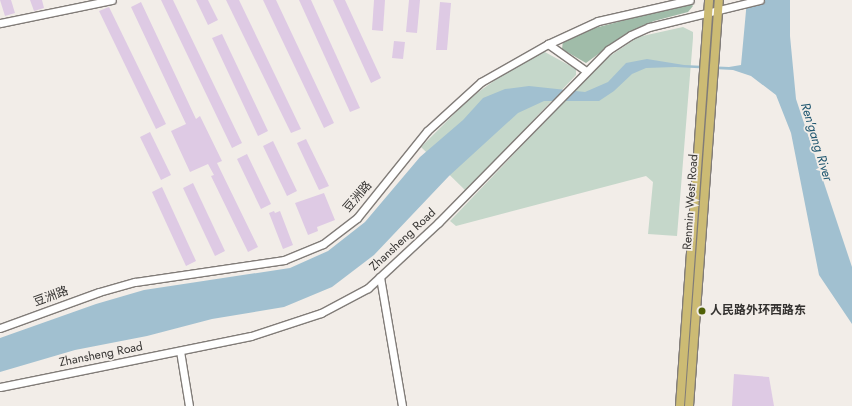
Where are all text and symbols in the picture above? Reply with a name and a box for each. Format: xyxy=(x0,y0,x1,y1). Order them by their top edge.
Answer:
water label: Ren'gang River xyxy=(797,101,835,183)
street label: Renmin West Road xyxy=(680,154,702,250)
street label: 豆洲路 xyxy=(341,179,375,215)
street label: Zhansheng Road xyxy=(367,206,439,274)
street label: 豆洲路 xyxy=(32,284,70,310)
place label: 人民路外环西路东 xyxy=(710,304,806,318)
marker: 人民路外环西路东 xyxy=(697,306,707,316)
street label: Zhansheng Road xyxy=(58,340,144,370)

